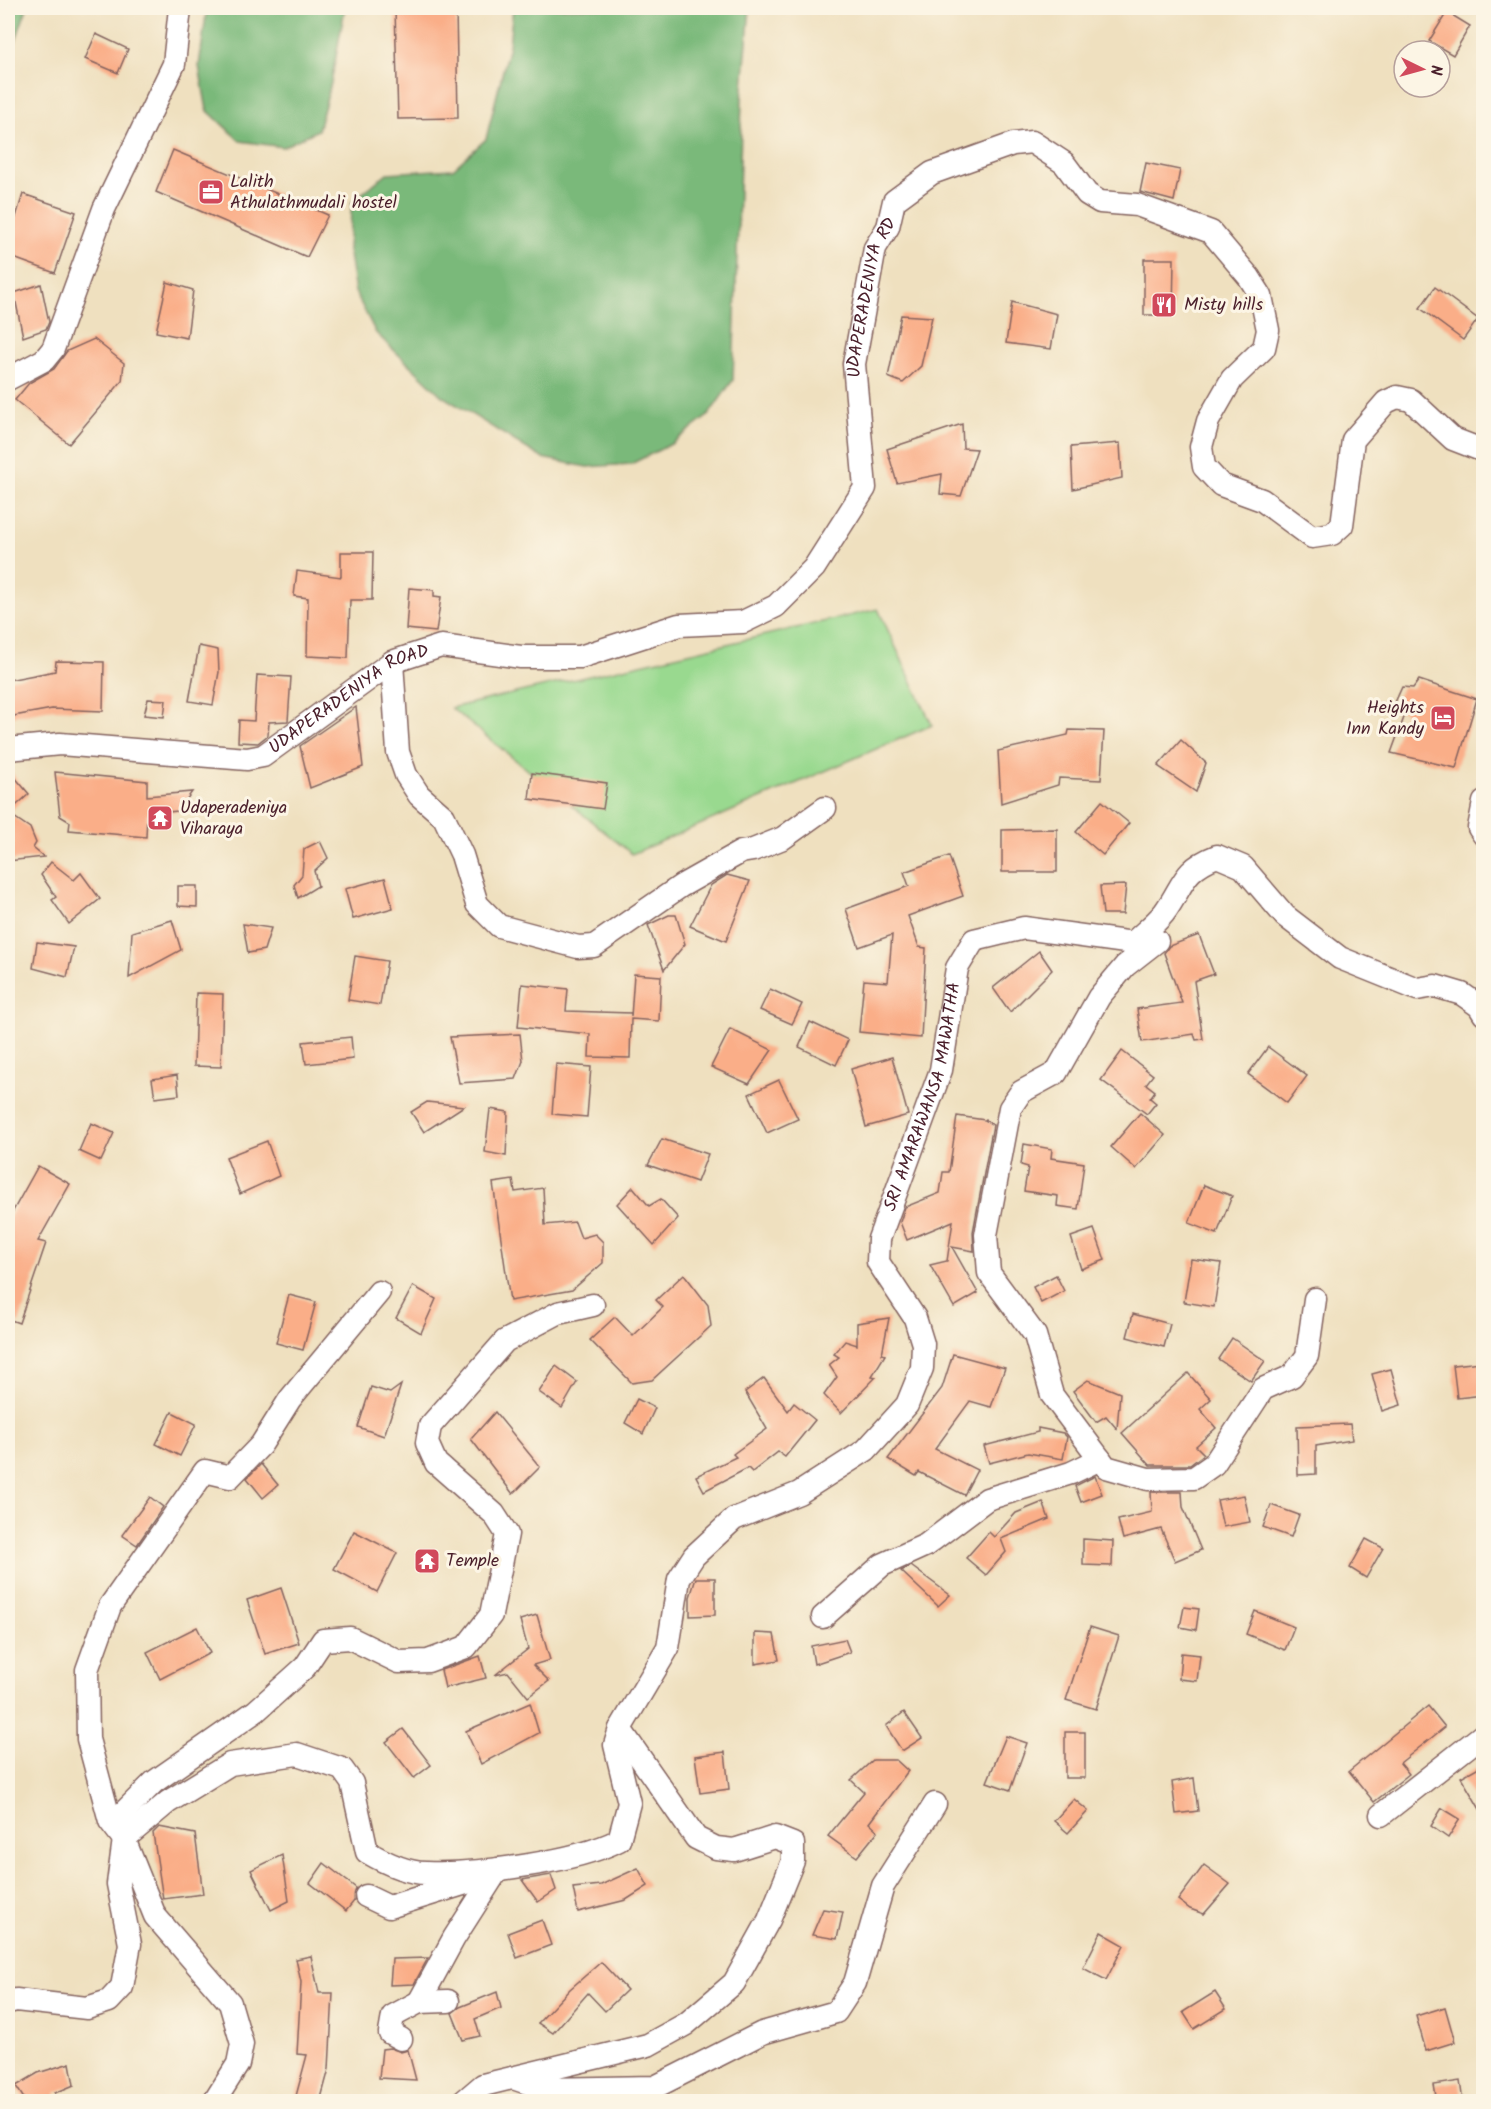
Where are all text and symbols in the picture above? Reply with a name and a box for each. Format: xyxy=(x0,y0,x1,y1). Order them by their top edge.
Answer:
north arrow xyxy=(1392,39,1452,99)
text: N xyxy=(1423,64,1448,76)
place label: Lalith Athulathmudali hostel xyxy=(230,168,398,218)
office icon: Lalith Athulathmudali hostel xyxy=(196,177,226,207)
street label: UDAPERADENIYA RD xyxy=(839,214,904,379)
restaurant icon: Misty hills xyxy=(1149,290,1179,320)
place label: Misty hills xyxy=(1184,291,1264,320)
street label: UDAPERADENIYA ROAD xyxy=(263,636,433,762)
place label: Heights Inn Kandy xyxy=(1346,694,1425,744)
hotel icon: Heights Inn Kandy xyxy=(1428,703,1458,733)
place label: Udaperadeniya Viharaya xyxy=(180,794,287,844)
temple icon: Udaperadeniya Viharaya xyxy=(145,803,175,833)
street label: SRI AMARAWANSA MAWATHA xyxy=(876,980,969,1215)
temple icon: Temple xyxy=(412,1546,442,1576)
place label: Temple xyxy=(446,1547,499,1576)

